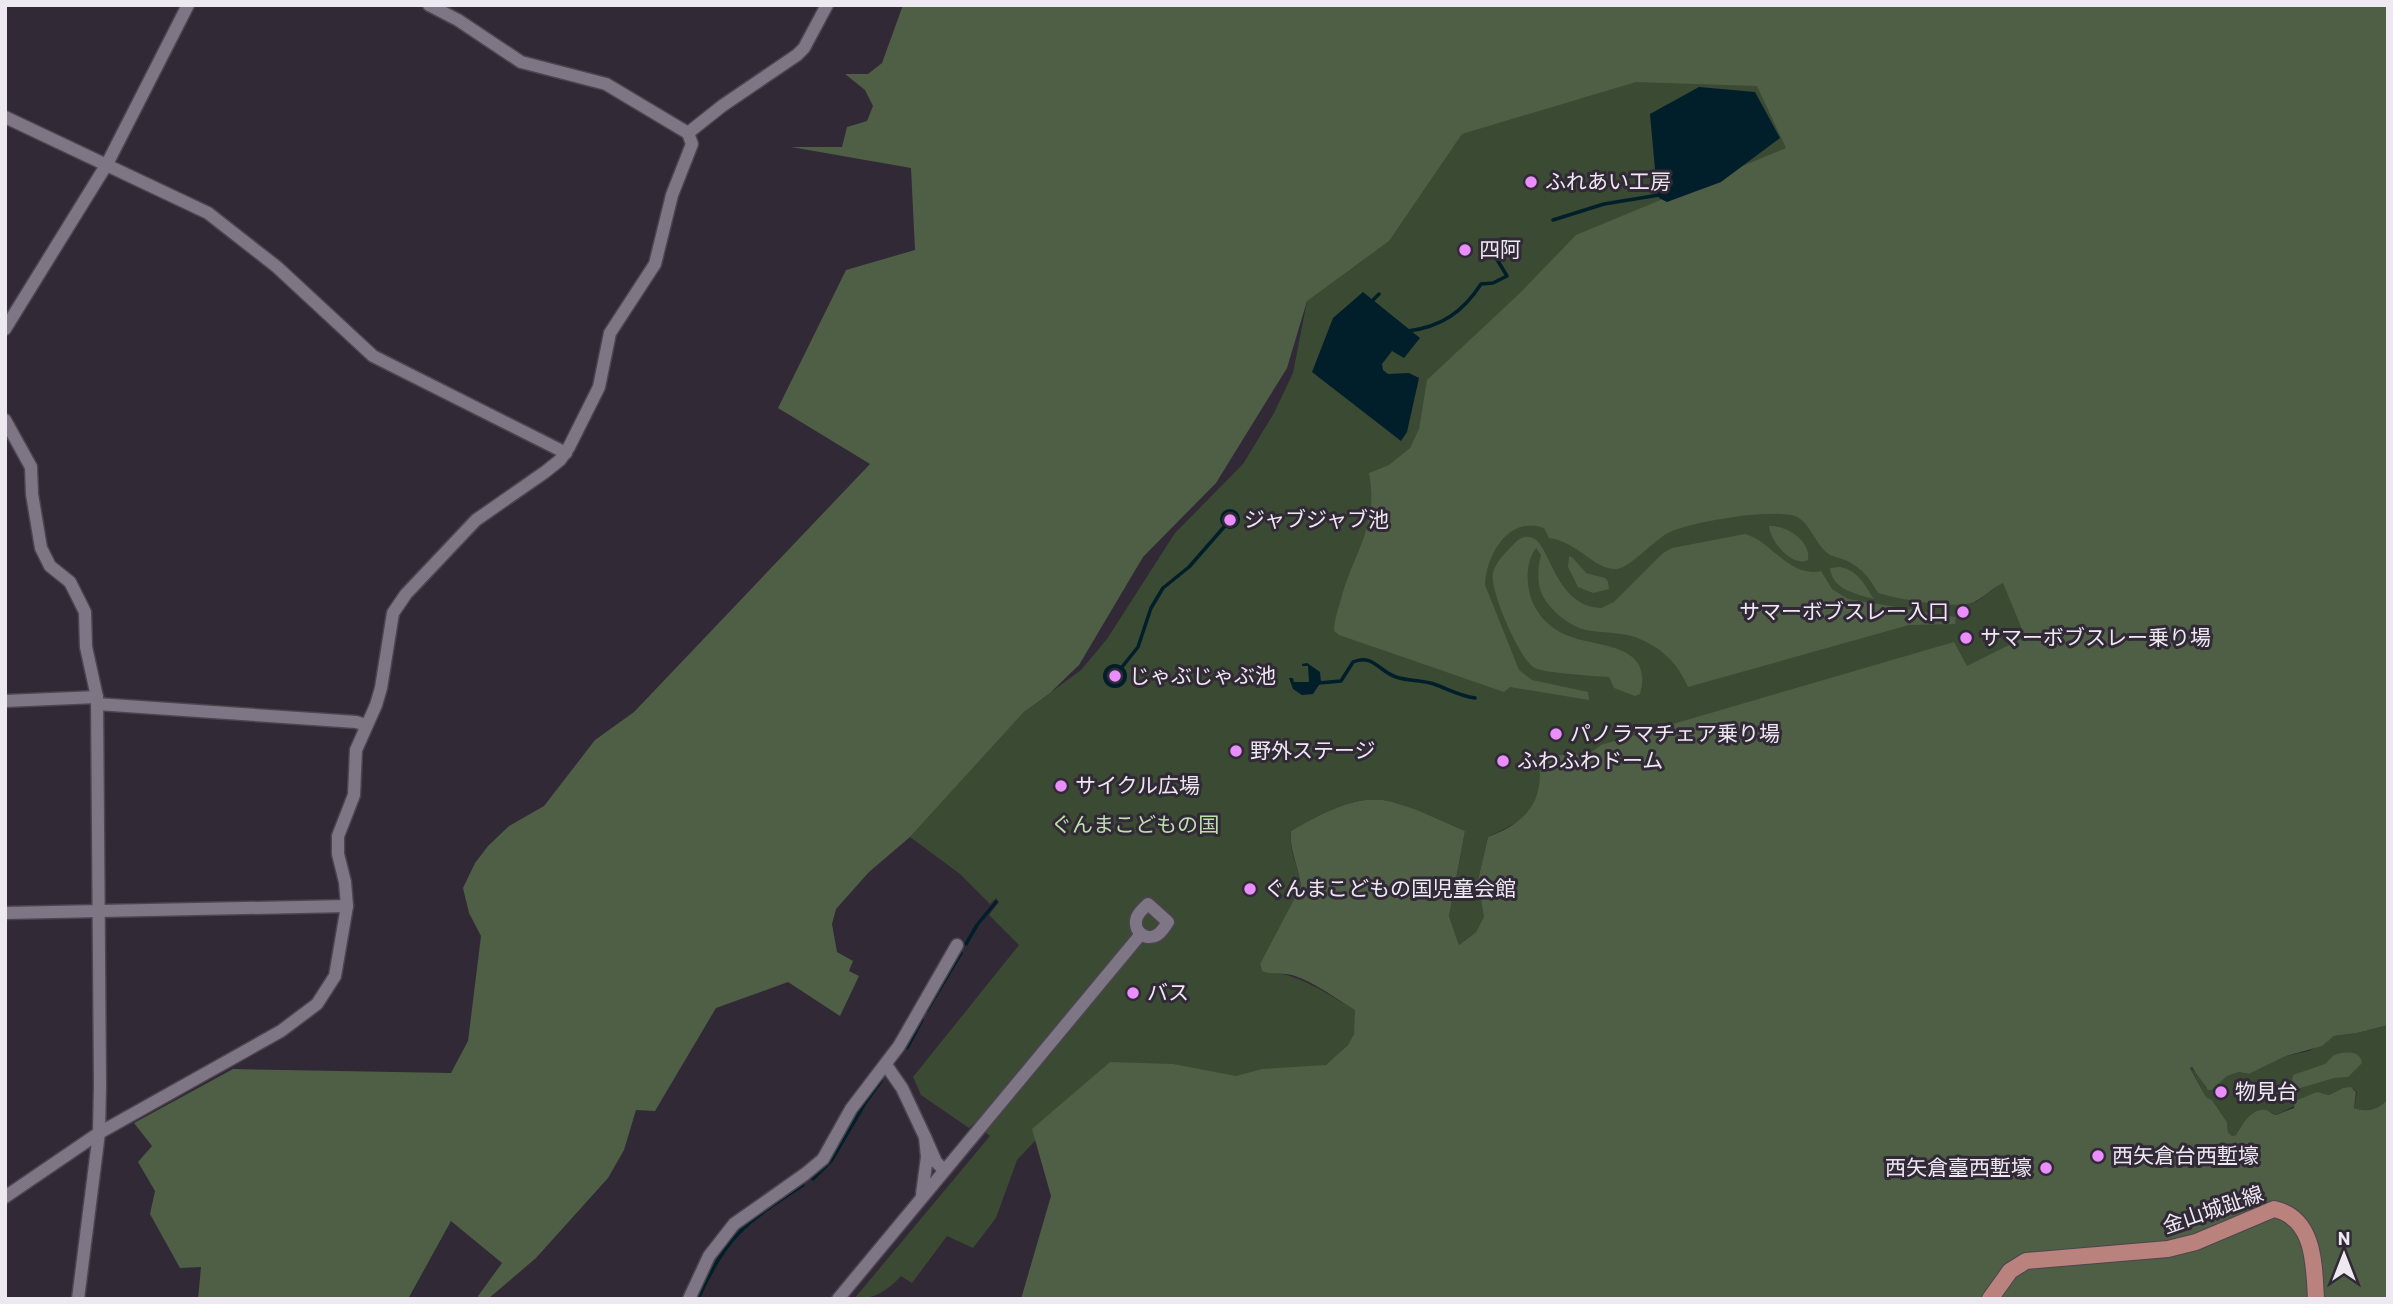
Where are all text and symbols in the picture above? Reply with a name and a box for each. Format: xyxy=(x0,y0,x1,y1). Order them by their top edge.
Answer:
place label: ふれあい工房 xyxy=(1545,168,1671,193)
marker: ふれあい工房 xyxy=(1523,174,1539,190)
place label: 四阿 xyxy=(1479,236,1521,261)
marker: 四阿 xyxy=(1457,242,1473,258)
place label: ジャブジャブ池 xyxy=(1244,506,1389,531)
marker: ジャブジャブ池 xyxy=(1222,512,1238,528)
place label: サマーボブスレー入口 xyxy=(1739,598,1949,623)
marker: サマーボブスレー入口 xyxy=(1955,604,1971,620)
place label: サマーボブスレー乗り場 xyxy=(1980,624,2211,649)
marker: サマーボブスレー乗り場 xyxy=(1958,630,1974,646)
place label: じゃぶじゃぶ池 xyxy=(1129,662,1276,687)
marker: じゃぶじゃぶ池 xyxy=(1107,668,1123,684)
place label: パノラマチェア乗り場 xyxy=(1570,720,1780,745)
marker: パノラマチェア乗り場 xyxy=(1548,726,1564,742)
place label: 野外ステージ xyxy=(1250,737,1376,762)
marker: 野外ステージ xyxy=(1228,743,1244,759)
place label: ふわふわドーム xyxy=(1517,747,1663,772)
marker: ふわふわドーム xyxy=(1495,753,1511,769)
place label: サイクル広場 xyxy=(1075,772,1200,797)
marker: サイクル広場 xyxy=(1053,778,1069,794)
park label: ぐんまこどもの国 xyxy=(1051,811,1219,836)
place label: ぐんまこどもの国児童会館 xyxy=(1264,875,1516,900)
marker: ぐんまこどもの国児童会館 xyxy=(1242,881,1258,897)
place label: バス xyxy=(1147,979,1189,1004)
marker: バス xyxy=(1125,985,1141,1001)
place label: 物見台 xyxy=(2235,1078,2298,1103)
marker: 物見台 xyxy=(2213,1084,2229,1100)
place label: 西矢倉台西塹壕 xyxy=(2112,1142,2259,1167)
marker: 西矢倉台西塹壕 xyxy=(2090,1148,2106,1164)
place label: 西矢倉臺西塹壕 xyxy=(1885,1154,2032,1179)
marker: 西矢倉臺西塹壕 xyxy=(2038,1160,2054,1176)
street label: 金山城趾線 xyxy=(2159,1180,2266,1237)
north arrow xyxy=(2309,1220,2379,1290)
text: N xyxy=(2338,1226,2350,1249)

